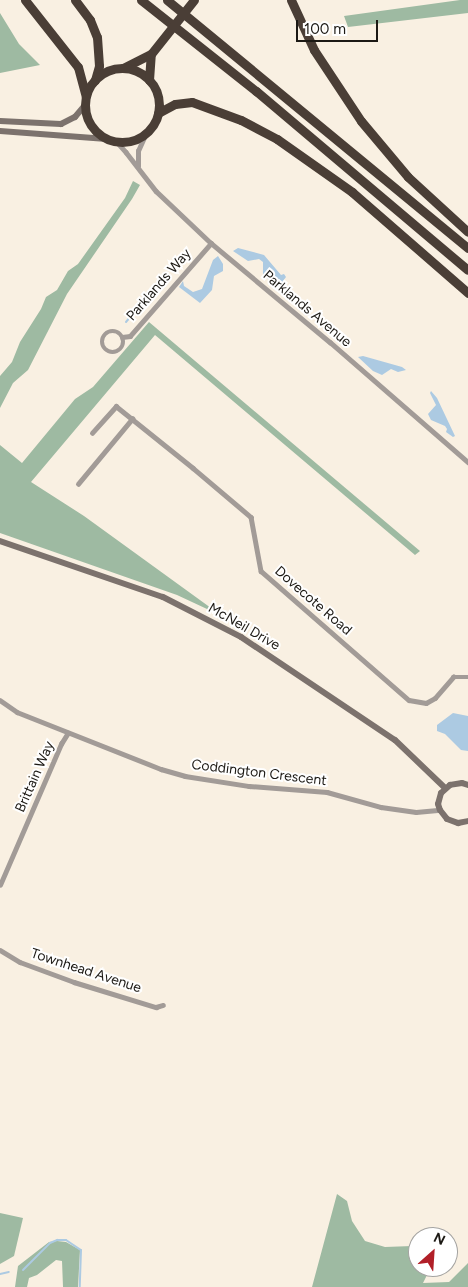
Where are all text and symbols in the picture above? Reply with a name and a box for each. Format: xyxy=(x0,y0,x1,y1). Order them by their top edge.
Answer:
scale bar xyxy=(298,10,380,42)
text: 100 m xyxy=(304,20,346,38)
street label: Parklands Way xyxy=(123,245,195,325)
street label: Parklands Avenue xyxy=(259,267,355,351)
street label: Dovecote Road xyxy=(271,563,355,639)
street label: McNeil Drive xyxy=(205,600,283,654)
street label: Brittain Way xyxy=(12,739,58,815)
street label: Coddington Crescent xyxy=(191,756,327,790)
street label: Townhead Avenue xyxy=(29,945,143,997)
north arrow xyxy=(408,1227,458,1277)
text: N xyxy=(431,1229,448,1249)

